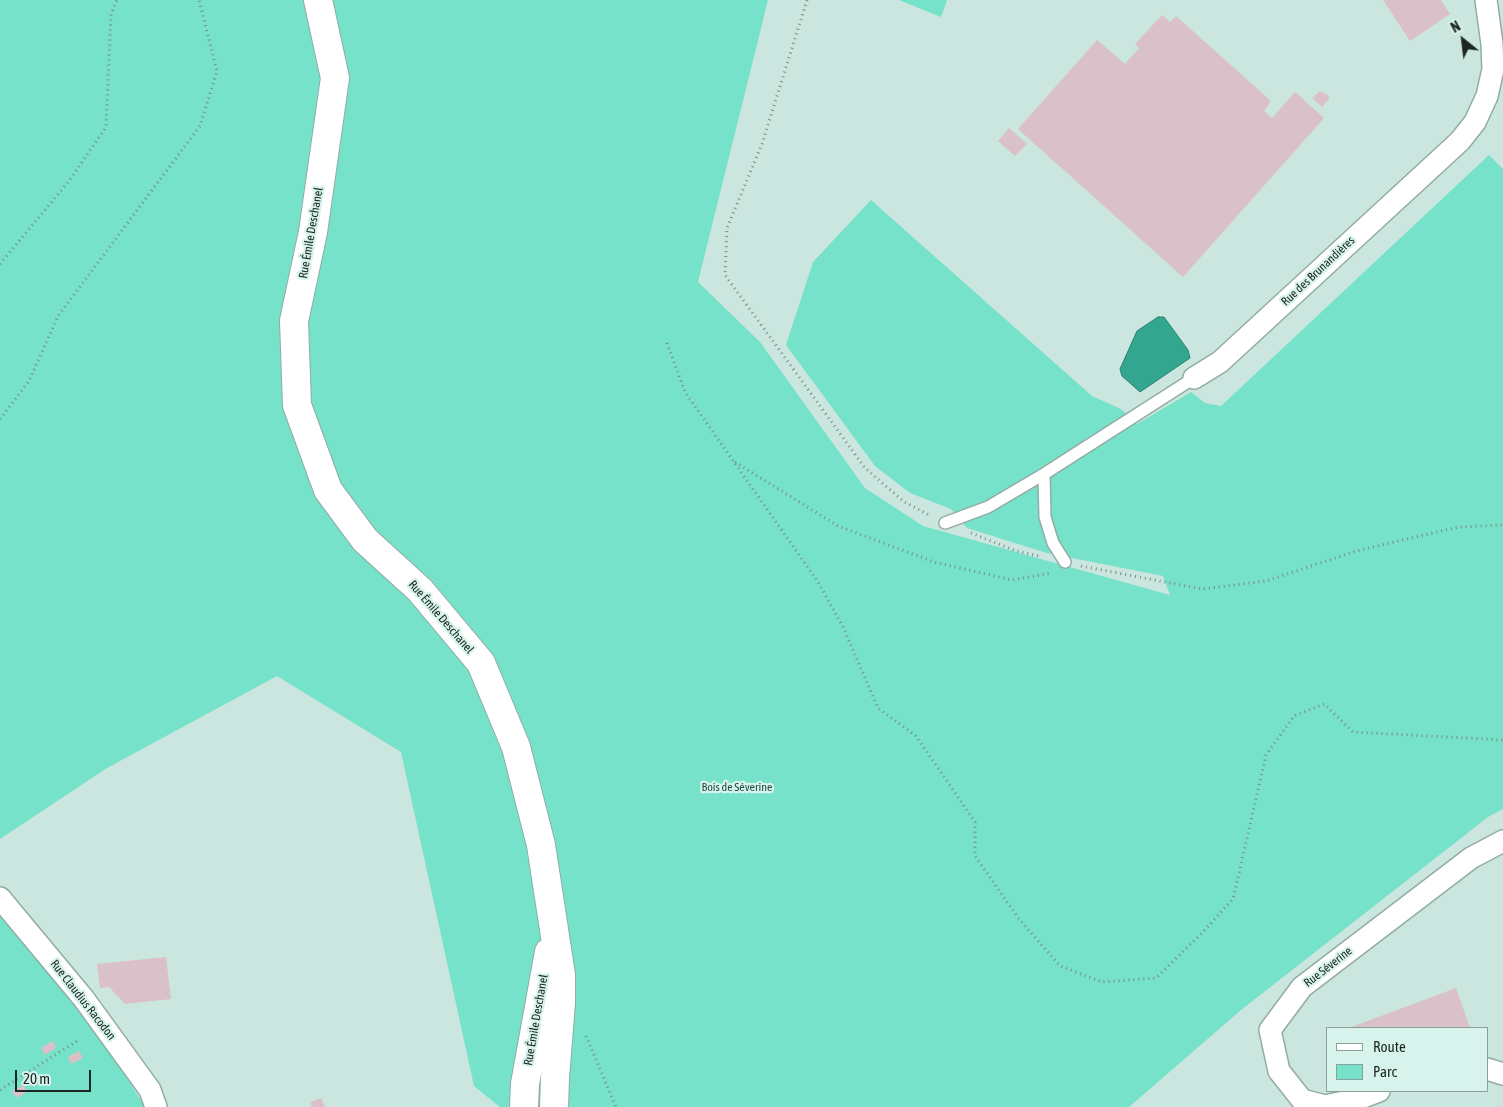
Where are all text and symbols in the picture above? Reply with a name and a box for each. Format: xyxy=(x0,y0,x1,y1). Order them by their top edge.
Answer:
north arrow xyxy=(1438,15,1488,65)
text: N xyxy=(1448,18,1463,36)
street label: Rue Émile Deschanel xyxy=(296,186,326,280)
street label: Rue des Brunandières xyxy=(1278,233,1358,309)
street label: Rue Émile Deschanel xyxy=(405,577,477,657)
park label: Bois de Séverine xyxy=(702,780,772,794)
street label: Rue Séverine xyxy=(1301,944,1355,990)
street label: Rue Claudius Racodon xyxy=(47,957,119,1043)
street label: Rue Émile Deschanel xyxy=(521,973,551,1067)
legend xyxy=(1326,1027,1488,1092)
text: Route xyxy=(1373,1038,1406,1055)
scale bar xyxy=(18,1060,94,1092)
text: Parc xyxy=(1373,1063,1397,1080)
text: 20 m xyxy=(23,1070,50,1087)

